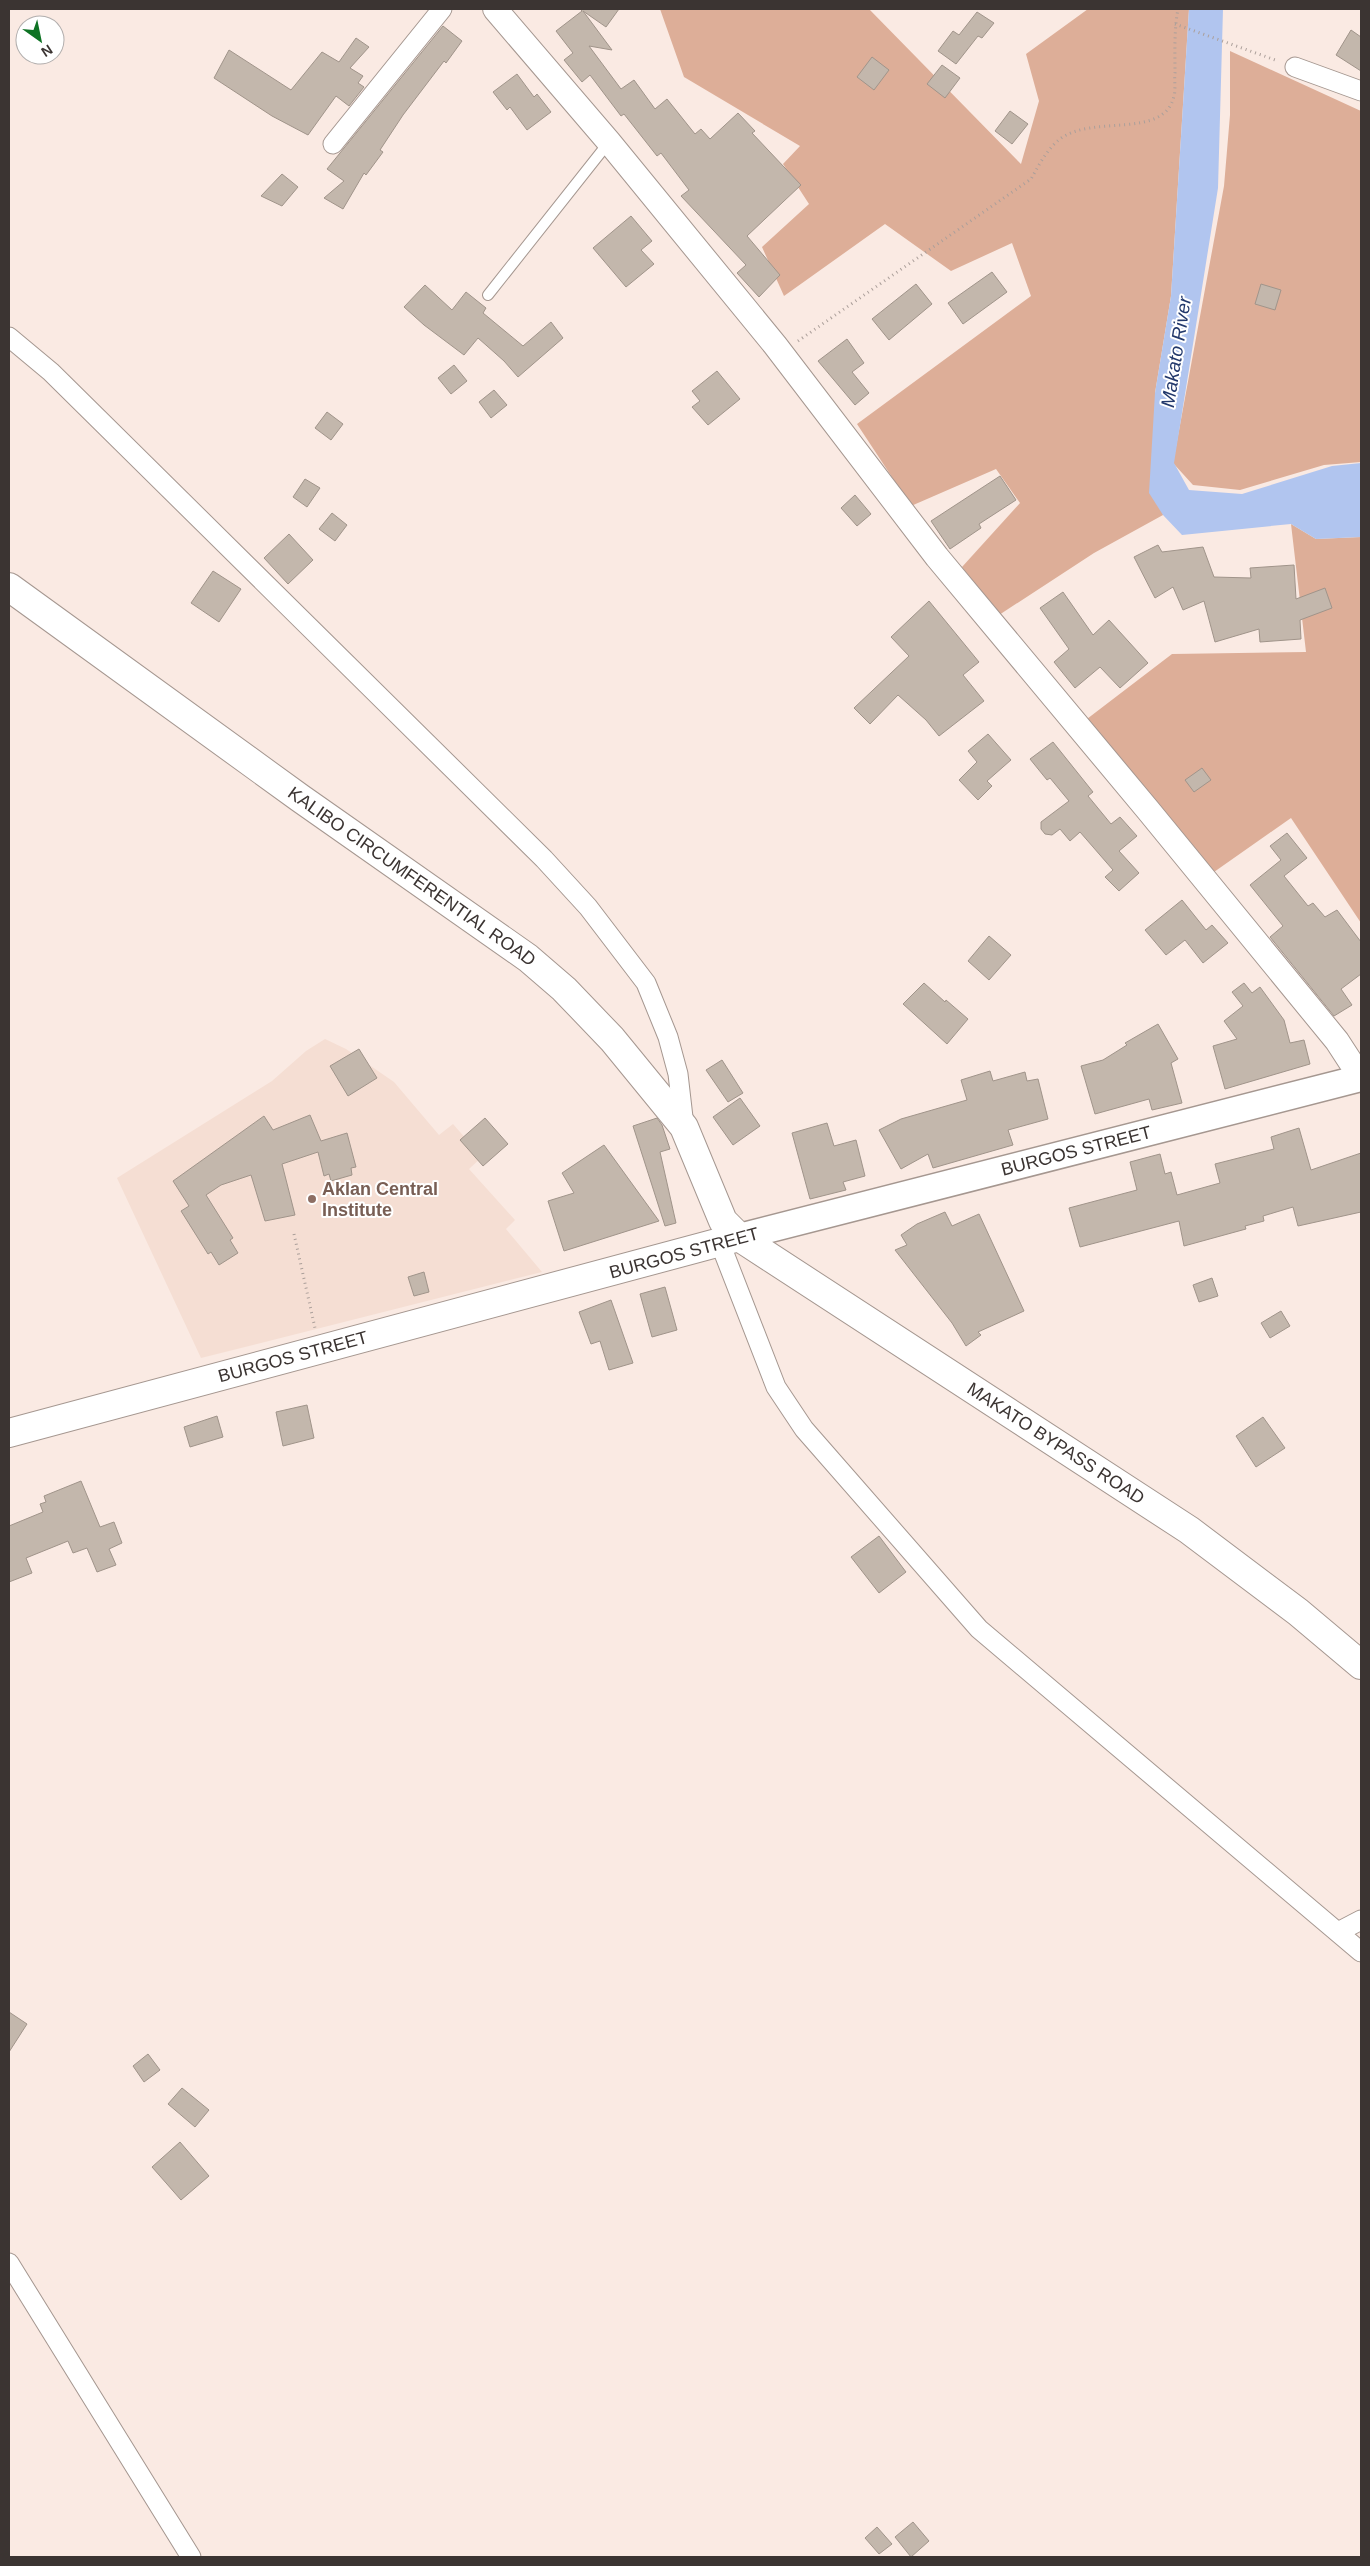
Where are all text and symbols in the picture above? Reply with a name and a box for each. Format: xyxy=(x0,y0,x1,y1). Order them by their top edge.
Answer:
north arrow xyxy=(15,15,65,65)
text: N xyxy=(38,41,56,60)
water label: Makato River xyxy=(1157,294,1195,409)
street label: KALIBO CIRCUMFERENTIAL ROAD xyxy=(284,783,540,970)
street label: BURGOS STREET xyxy=(999,1122,1153,1180)
place label: Aklan Central Institute xyxy=(322,1179,438,1220)
marker: Aklan Central Institute xyxy=(306,1193,318,1205)
street label: BURGOS STREET xyxy=(607,1223,761,1283)
street label: BURGOS STREET xyxy=(216,1327,370,1386)
street label: MAKATO BYPASS ROAD xyxy=(964,1378,1148,1508)

